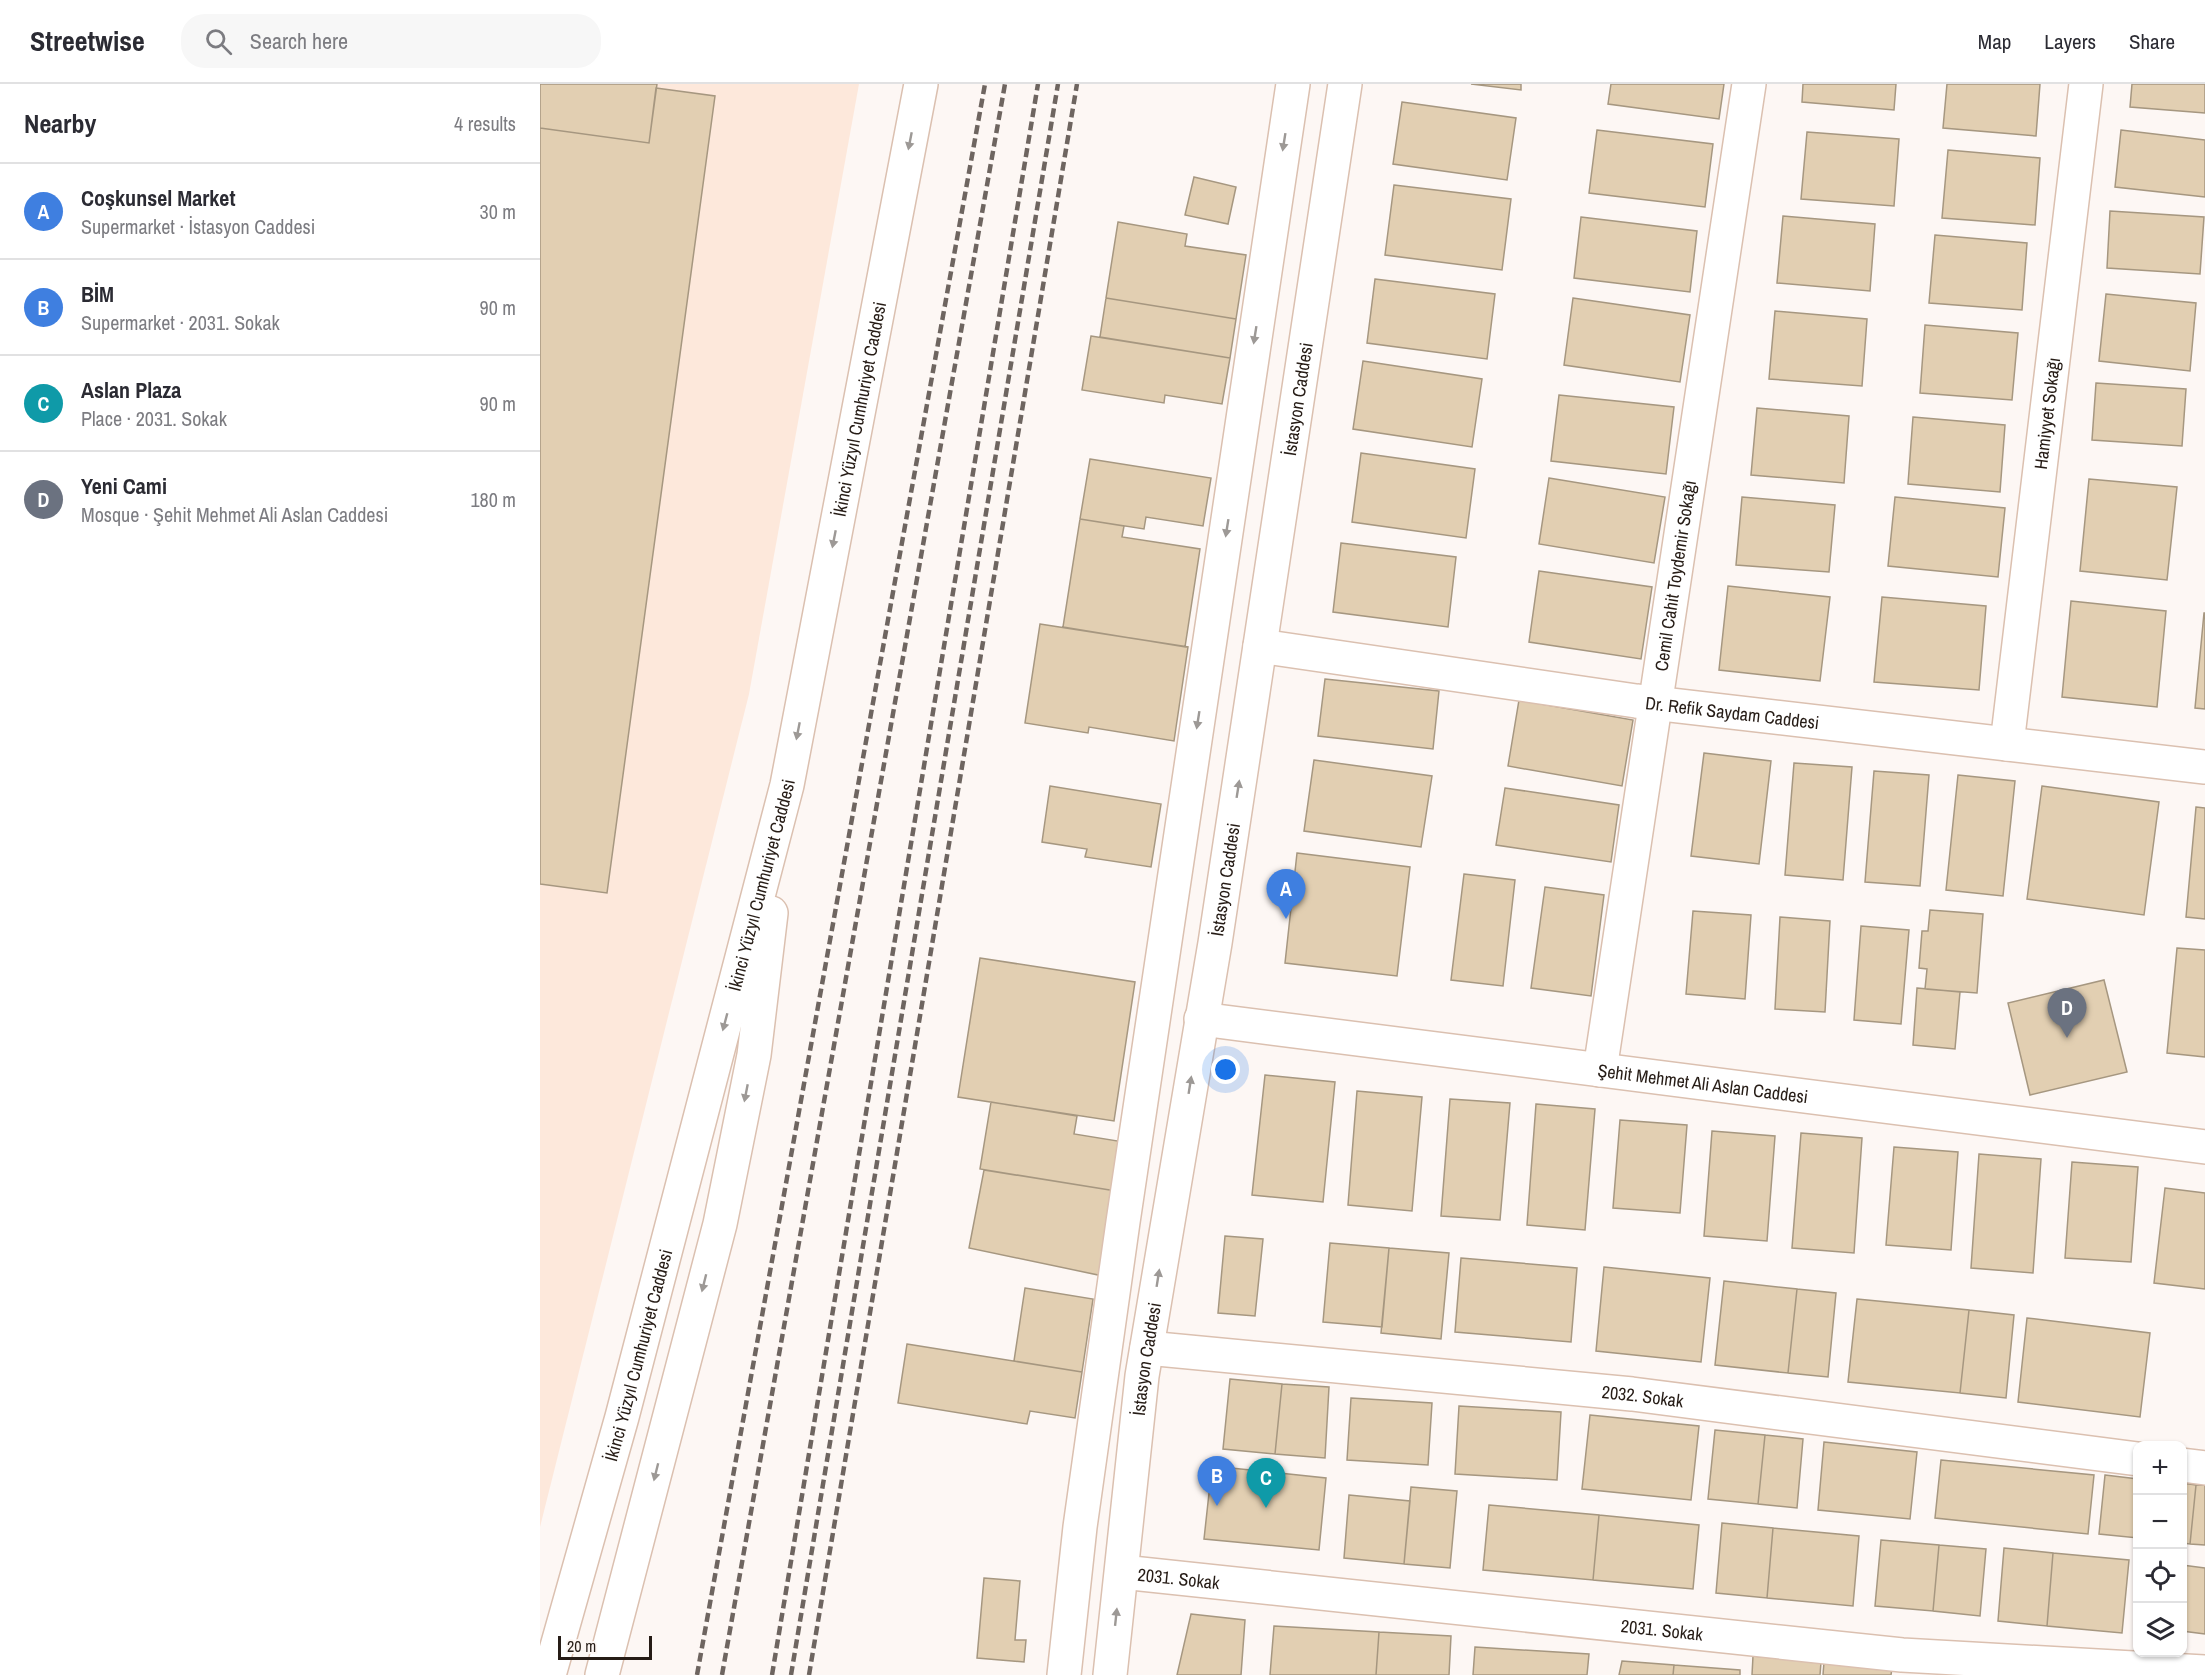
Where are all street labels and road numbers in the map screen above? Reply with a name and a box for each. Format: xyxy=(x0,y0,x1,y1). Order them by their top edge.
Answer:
street label: İkinci Yüzyıl Cumhuriyet Caddesi xyxy=(826,300,892,519)
street label: İstasyon Caddesi xyxy=(1276,341,1318,457)
street label: Hamiyyet Sokağı xyxy=(2027,356,2066,471)
street label: Cemil Cahit Toydemir Sokağı xyxy=(1648,478,1701,673)
street label: Dr. Refik Saydam Caddesi xyxy=(1644,690,1821,735)
street label: İkinci Yüzyıl Cumhuriyet Caddesi xyxy=(721,777,800,994)
street label: İstasyon Caddesi xyxy=(1204,821,1246,938)
street label: Şehit Mehmet Ali Aslan Caddesi xyxy=(1596,1057,1810,1109)
street label: İkinci Yüzyıl Cumhuriyet Caddesi xyxy=(598,1246,678,1464)
street label: İstasyon Caddesi xyxy=(1125,1301,1167,1417)
street label: 2032. Sokak xyxy=(1601,1379,1686,1413)
street label: 2031. Sokak xyxy=(1137,1561,1221,1595)
street label: 2031. Sokak xyxy=(1620,1613,1705,1646)

